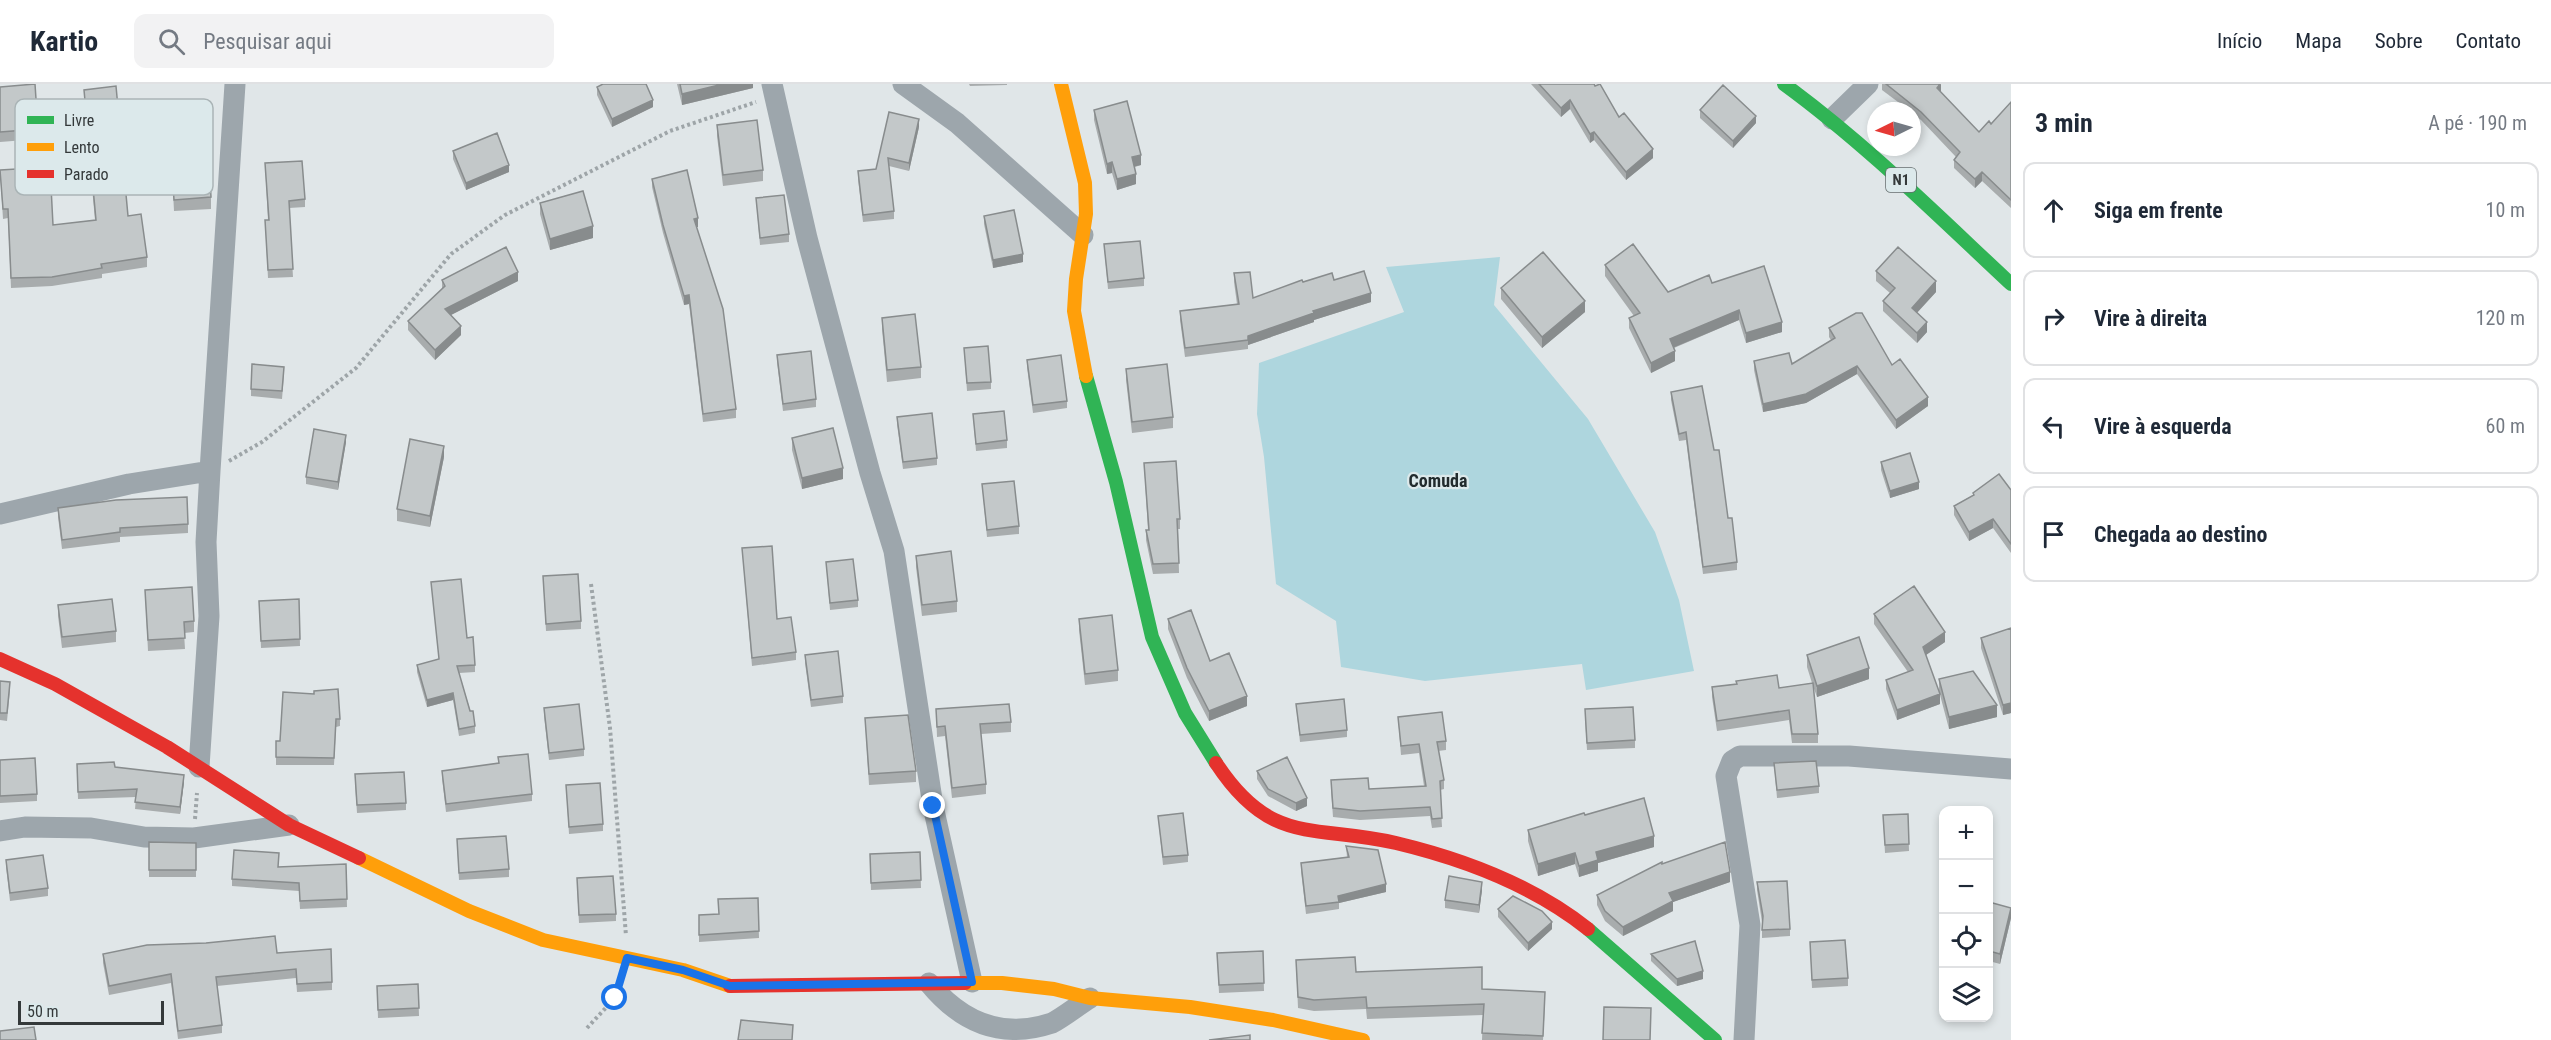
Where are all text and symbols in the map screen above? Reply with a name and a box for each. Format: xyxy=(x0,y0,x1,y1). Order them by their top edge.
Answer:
search box xyxy=(134,14,554,68)
text: Kartio xyxy=(30,25,98,58)
icon: search xyxy=(155,25,188,58)
text: Pesquisar aqui xyxy=(203,29,332,54)
text: Início xyxy=(2217,29,2262,53)
text: Mapa xyxy=(2295,29,2342,53)
text: Sobre xyxy=(2375,29,2423,53)
text: Contato xyxy=(2456,29,2521,53)
legend xyxy=(15,99,213,195)
north arrow xyxy=(1867,102,1921,156)
text: 3 min xyxy=(2035,108,2093,138)
text: Livre xyxy=(64,111,94,130)
text: A pé · 190 m xyxy=(2428,111,2527,135)
text: Lento xyxy=(64,138,99,157)
text: Parado xyxy=(64,165,109,184)
road number: N1 xyxy=(1886,168,1916,192)
icon: ahead xyxy=(2037,194,2070,227)
text: Siga em frente xyxy=(2094,198,2223,223)
text: 10 m xyxy=(2486,198,2525,222)
icon: right xyxy=(2037,302,2070,335)
text: Vire à direita xyxy=(2094,306,2207,331)
text: 120 m xyxy=(2476,306,2525,330)
icon: left xyxy=(2037,410,2070,443)
text: Vire à esquerda xyxy=(2094,414,2232,439)
text: 60 m xyxy=(2486,414,2525,438)
district label: Comuda xyxy=(1409,470,1467,491)
icon: arrive xyxy=(2037,518,2070,551)
text: Chegada ao destino xyxy=(2094,522,2268,547)
route end xyxy=(919,792,945,818)
map controls xyxy=(1939,806,1993,1022)
button: + xyxy=(1939,806,1993,860)
button: − xyxy=(1939,860,1993,914)
button: locate xyxy=(1939,914,1993,968)
button: layers xyxy=(1939,968,1993,1022)
route start xyxy=(601,984,627,1010)
scale bar xyxy=(18,998,164,1026)
text: 50 m xyxy=(27,1002,59,1021)

